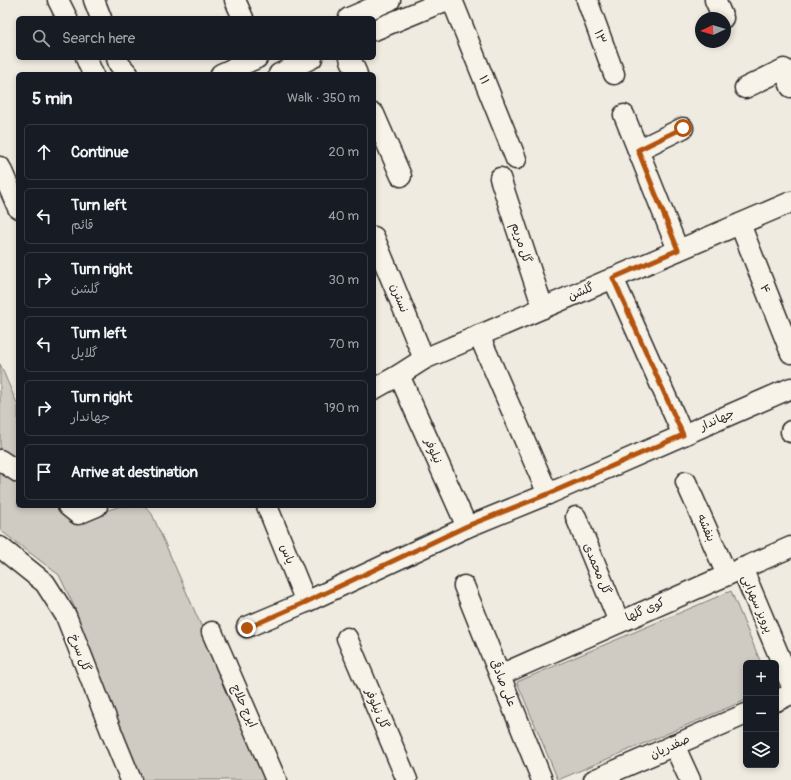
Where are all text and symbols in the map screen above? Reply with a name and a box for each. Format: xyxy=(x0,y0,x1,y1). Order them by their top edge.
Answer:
north arrow xyxy=(695,12,731,48)
search box xyxy=(16,16,376,60)
icon: search xyxy=(30,27,52,49)
street label: ۱۳ xyxy=(591,28,609,46)
text: Search here xyxy=(62,29,135,48)
street label: ۱۱ xyxy=(475,73,493,87)
text: 5 min xyxy=(32,88,72,109)
text: Walk · 350 m xyxy=(287,90,360,106)
route start xyxy=(674,119,692,137)
icon: ahead xyxy=(33,141,55,163)
text: Continue xyxy=(71,143,129,162)
text: 20 m xyxy=(328,144,359,160)
text: Turn left xyxy=(71,196,127,215)
icon: left xyxy=(33,205,55,227)
text: 40 m xyxy=(328,208,359,224)
text: قائم xyxy=(71,217,94,233)
street label: گل مریم xyxy=(506,221,535,266)
text: Turn right xyxy=(71,260,132,279)
icon: right xyxy=(33,269,55,291)
text: 30 m xyxy=(329,272,359,288)
street label: گلشن xyxy=(566,280,596,304)
text: گلشن xyxy=(71,281,100,297)
street label: نسترن xyxy=(386,281,412,315)
street label: ۴ xyxy=(756,282,774,296)
text: Turn left xyxy=(71,324,127,343)
icon: left xyxy=(33,333,55,355)
text: 70 m xyxy=(329,336,359,352)
text: گلایل xyxy=(71,345,98,361)
text: Turn right xyxy=(71,388,132,407)
icon: right xyxy=(33,397,55,419)
text: 190 m xyxy=(324,400,359,416)
street label: جهاندار xyxy=(696,406,737,435)
text: جهاندار xyxy=(71,409,110,425)
street label: نیلوفر xyxy=(420,435,445,466)
icon: arrive xyxy=(33,461,55,483)
text: Arrive at destination xyxy=(71,463,198,482)
street label: بنفشه xyxy=(694,512,718,544)
street label: گل محمدی xyxy=(580,541,614,597)
street label: یاس xyxy=(276,542,298,566)
street label: پرویز سهرابی xyxy=(738,573,776,635)
street label: کوی گلها xyxy=(623,595,667,625)
route end xyxy=(238,619,256,637)
street label: گل سرخ xyxy=(65,632,94,674)
street label: علی صادقی xyxy=(487,657,519,709)
map controls xyxy=(743,660,779,768)
button: + xyxy=(743,660,779,696)
street label: ایرج حلاج xyxy=(227,682,260,730)
street label: گل نیلوفر xyxy=(361,686,392,731)
button: − xyxy=(743,696,779,732)
street label: صفدریان xyxy=(648,732,692,762)
button: layers xyxy=(743,732,779,768)

